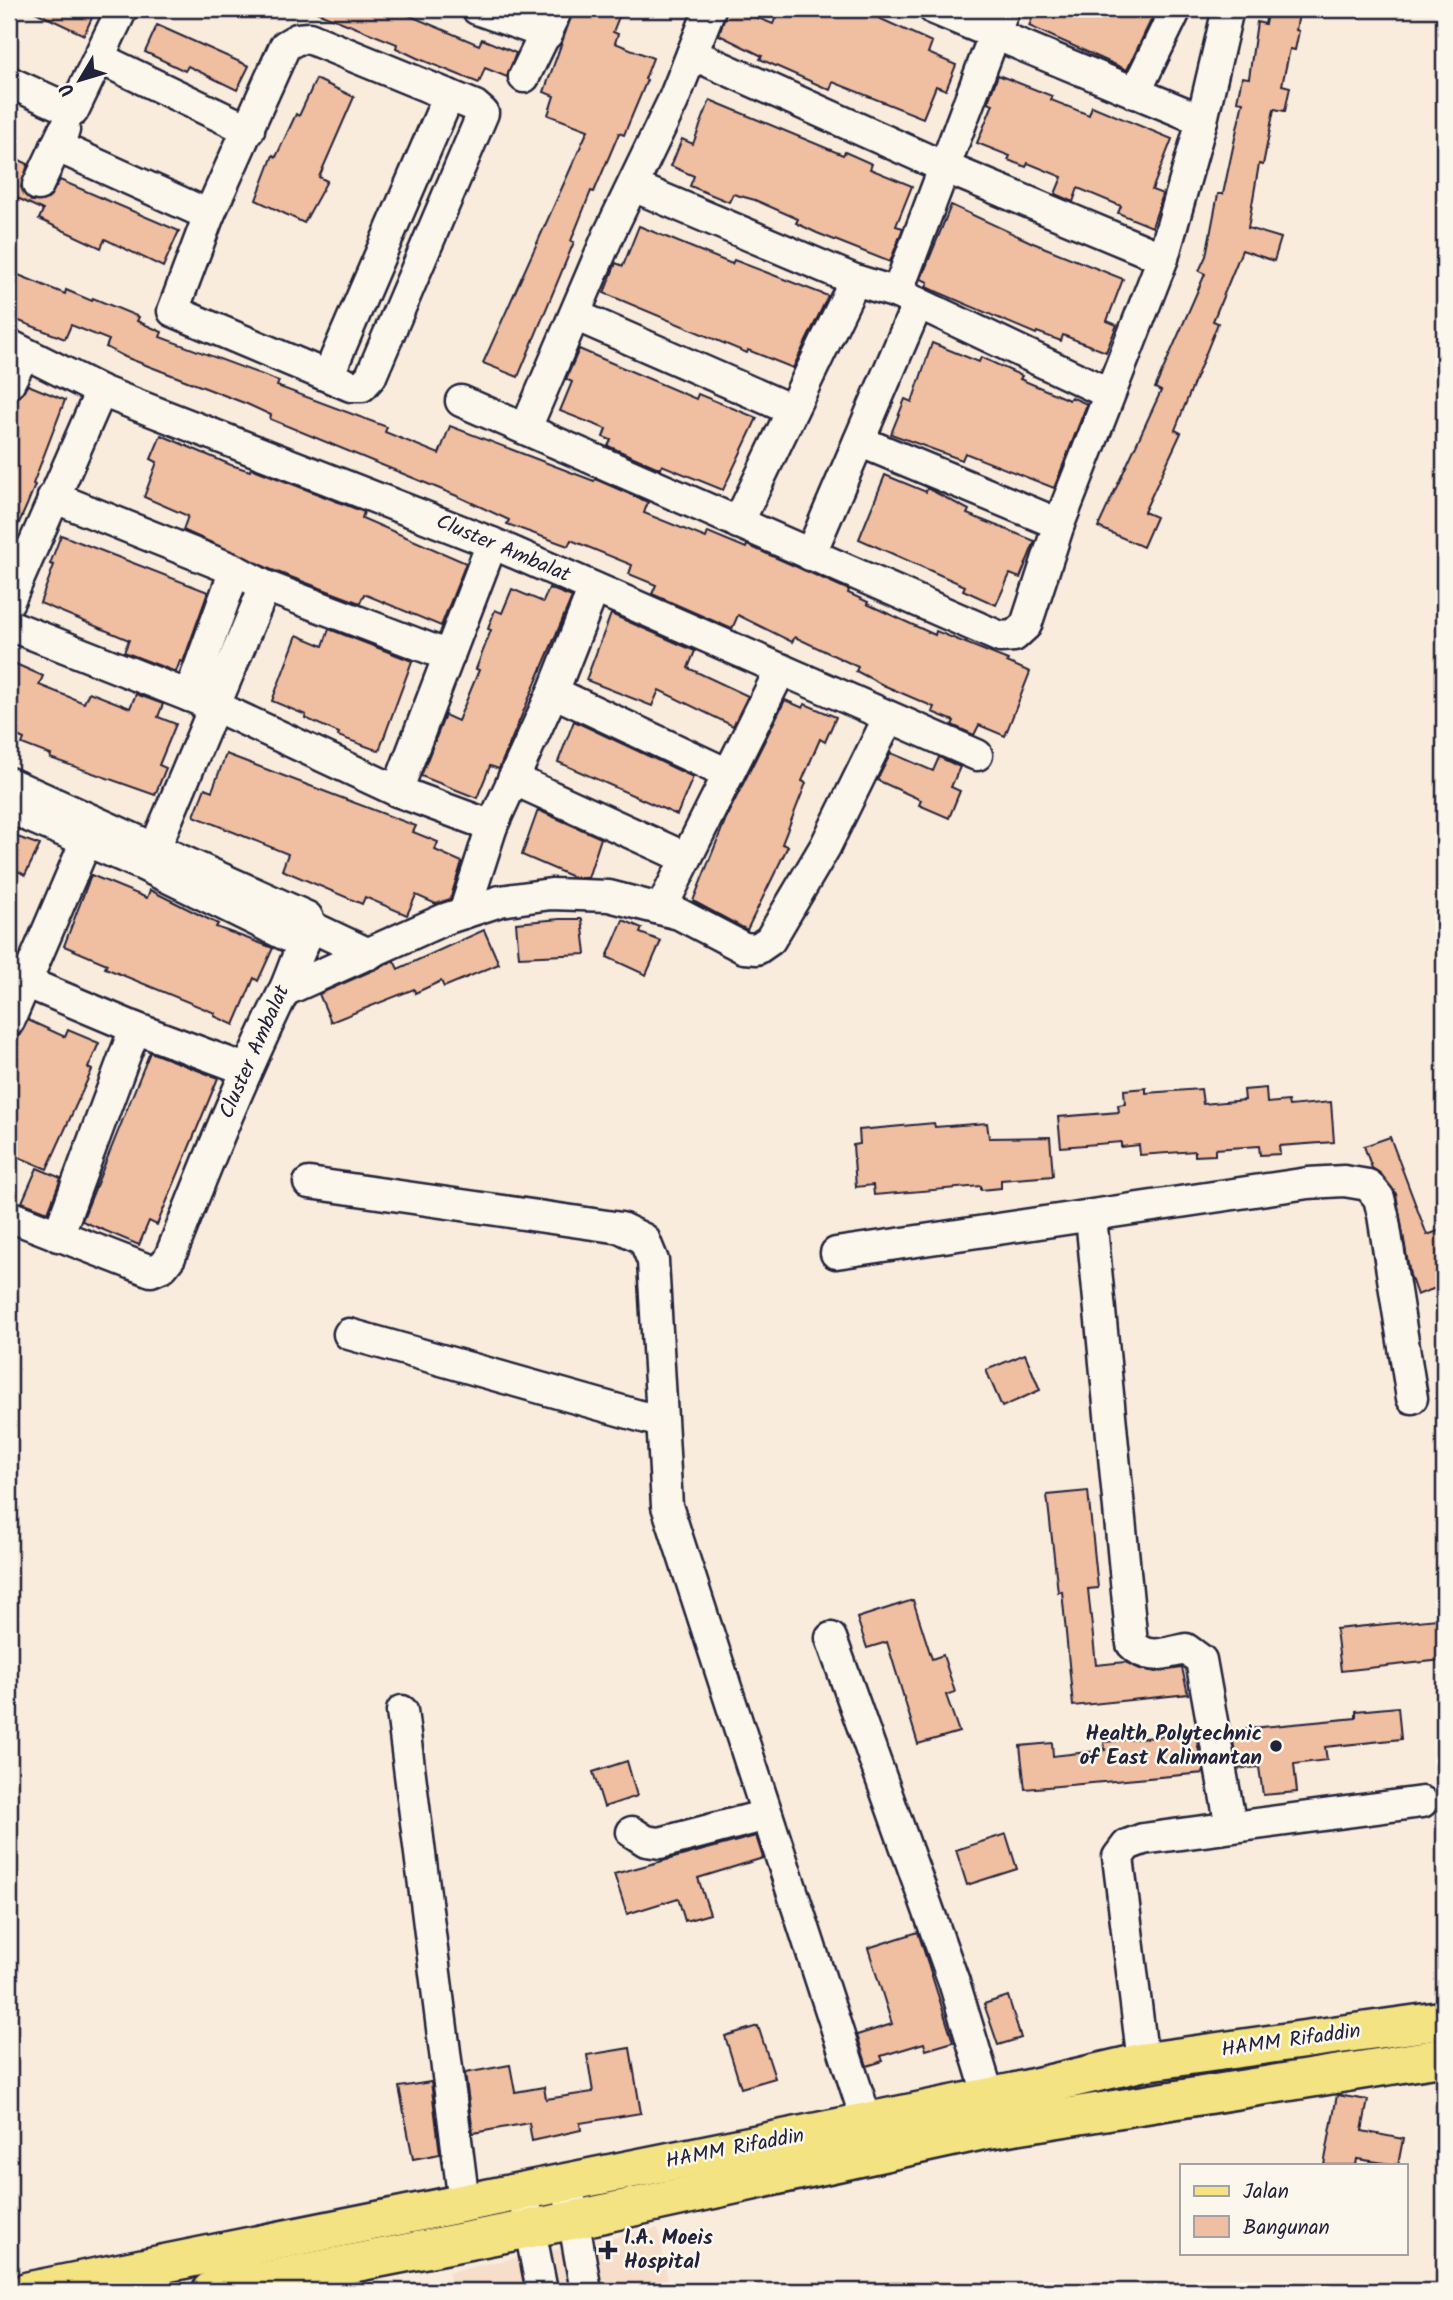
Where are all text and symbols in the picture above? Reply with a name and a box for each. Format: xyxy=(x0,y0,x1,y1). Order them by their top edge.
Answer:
north arrow xyxy=(46,46,116,116)
text: U xyxy=(52,75,83,103)
street label: Cluster Ambalat xyxy=(431,506,576,593)
street label: Cluster Ambalat xyxy=(211,979,300,1124)
place label: Health Polytechnic of East Kalimantan xyxy=(1080,1718,1262,1775)
marker: Health Polytechnic of East Kalimantan xyxy=(1268,1738,1284,1754)
street label: HAMM Rifaddin xyxy=(1219,2015,1363,2067)
street label: HAMM Rifaddin xyxy=(663,2119,807,2179)
legend xyxy=(1180,2164,1408,2254)
text: Jalan xyxy=(1243,2176,1289,2209)
text: Bangunan xyxy=(1243,2212,1330,2245)
place label: I.A. Moeis Hospital xyxy=(624,2222,713,2279)
marker: I.A. Moeis Hospital xyxy=(598,2240,618,2260)

